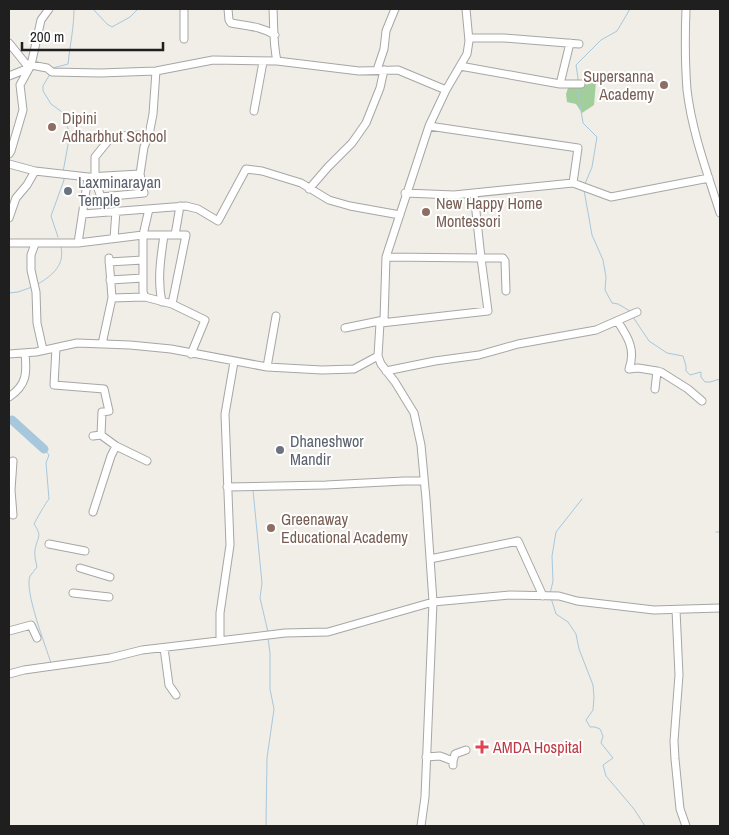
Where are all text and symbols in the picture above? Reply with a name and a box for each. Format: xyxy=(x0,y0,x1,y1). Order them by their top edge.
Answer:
scale bar xyxy=(22,20,164,52)
text: 200 m xyxy=(30,26,64,47)
place label: Supersanna Academy xyxy=(583,65,655,105)
marker: Supersanna Academy xyxy=(658,79,670,91)
place label: Dipini Adharbhut School xyxy=(61,107,166,147)
marker: Dipini Adharbhut School xyxy=(46,121,58,133)
place label: Laxminarayan Temple xyxy=(78,171,161,211)
marker: Laxminarayan Temple xyxy=(62,185,74,197)
place label: New Happy Home Montessori xyxy=(436,192,542,232)
marker: New Happy Home Montessori xyxy=(420,206,432,218)
place label: Dhaneshwor Mandir xyxy=(290,430,364,470)
marker: Dhaneshwor Mandir xyxy=(274,444,286,456)
place label: Greenaway Educational Academy xyxy=(281,508,408,548)
marker: Greenaway Educational Academy xyxy=(265,522,277,534)
place label: AMDA Hospital xyxy=(492,736,582,758)
marker: AMDA Hospital xyxy=(475,740,489,754)

